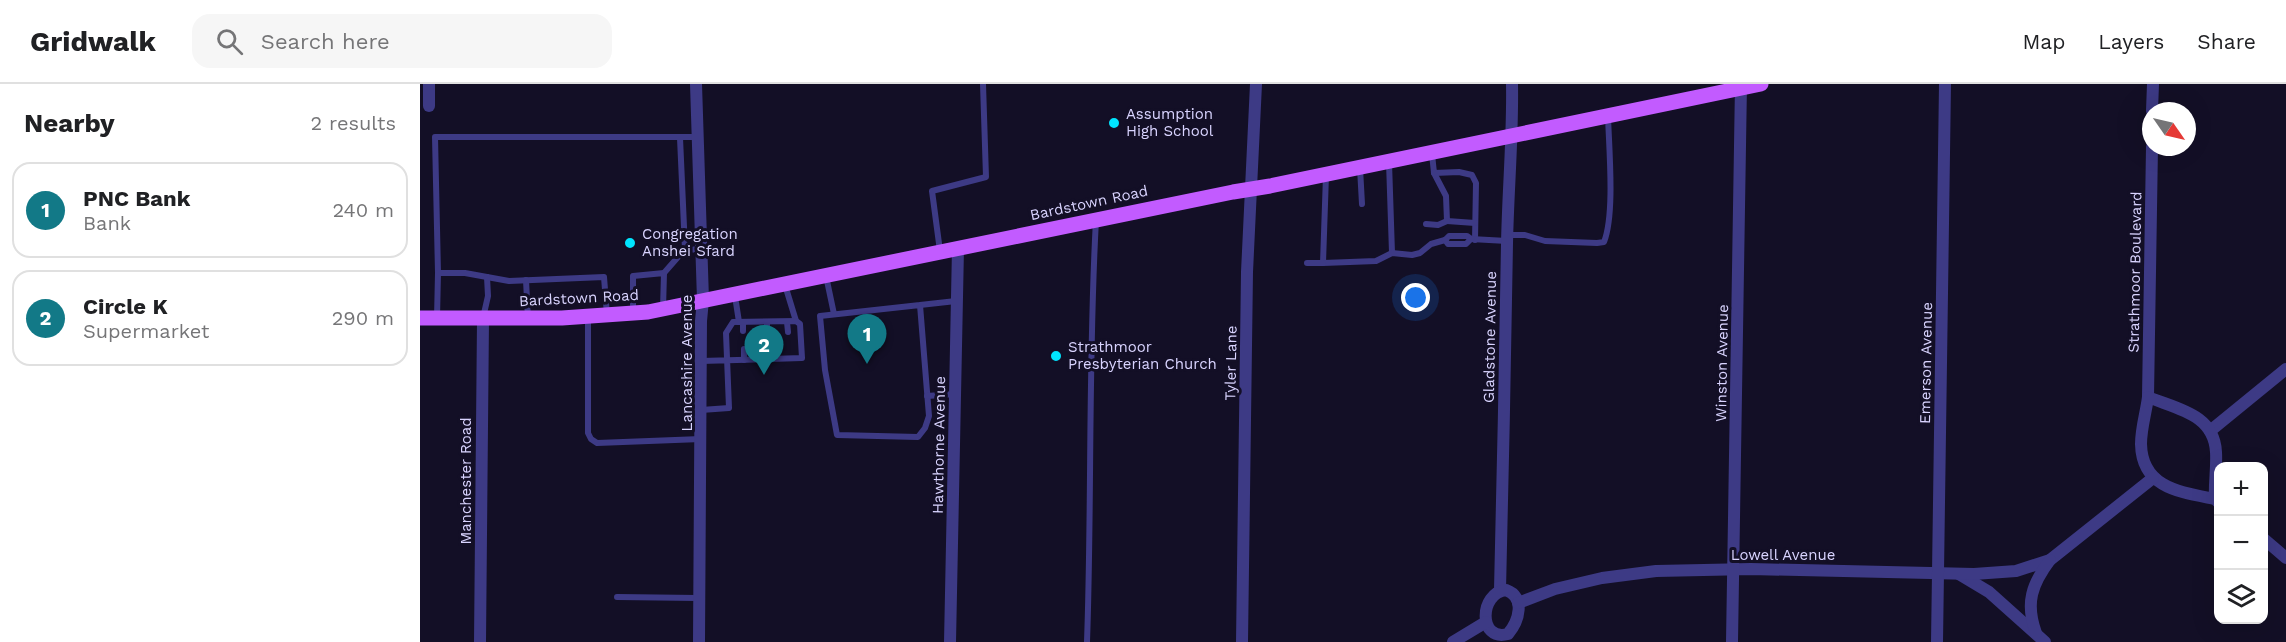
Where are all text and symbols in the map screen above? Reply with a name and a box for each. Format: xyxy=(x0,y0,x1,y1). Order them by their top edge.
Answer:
search box xyxy=(192,14,612,68)
text: Gridwalk xyxy=(30,25,156,58)
icon: search xyxy=(213,25,246,58)
text: Search here xyxy=(261,29,390,54)
text: Map xyxy=(2022,29,2065,54)
text: Layers xyxy=(2098,29,2164,54)
text: Share xyxy=(2197,29,2256,54)
north arrow xyxy=(2142,102,2196,156)
place label: Assumption High School xyxy=(1126,105,1214,140)
text: Nearby xyxy=(24,108,115,138)
text: 2 results xyxy=(311,111,396,135)
marker: Assumption High School xyxy=(1107,116,1121,130)
street label: Bardstown Road xyxy=(1028,182,1150,224)
text: PNC Bank xyxy=(83,186,190,211)
street label: Strathmoor Boulevard xyxy=(2125,191,2145,353)
text: 1 xyxy=(41,198,50,222)
text: 240 m xyxy=(332,198,394,222)
text: Bank xyxy=(83,211,131,235)
place label: Congregation Anshei Sfard xyxy=(642,225,738,260)
marker: Congregation Anshei Sfard xyxy=(623,236,637,250)
street label: Gladstone Avenue xyxy=(1480,271,1500,403)
your location xyxy=(1401,283,1430,312)
street label: Bardstown Road xyxy=(519,286,639,310)
text: Circle K xyxy=(83,294,168,319)
street label: Lancashire Avenue xyxy=(678,295,696,431)
street label: Emerson Avenue xyxy=(1916,302,1936,424)
street label: Winston Avenue xyxy=(1712,304,1732,422)
text: 2 xyxy=(40,306,51,330)
text: 290 m xyxy=(332,306,394,330)
pin: 1 xyxy=(848,314,886,364)
text: Supermarket xyxy=(83,319,209,343)
street label: Tyler Lane xyxy=(1221,325,1241,401)
pin: 2 xyxy=(744,326,784,375)
place label: Strathmoor Presbyterian Church xyxy=(1068,338,1217,373)
marker: Strathmoor Presbyterian Church xyxy=(1049,349,1063,363)
street label: Hawthorne Avenue xyxy=(929,376,949,514)
street label: Manchester Road xyxy=(457,417,475,545)
map controls xyxy=(2214,462,2268,624)
button: + xyxy=(2214,462,2268,516)
button: − xyxy=(2214,516,2268,570)
street label: Lowell Avenue xyxy=(1731,546,1835,564)
button: layers xyxy=(2214,570,2268,624)

